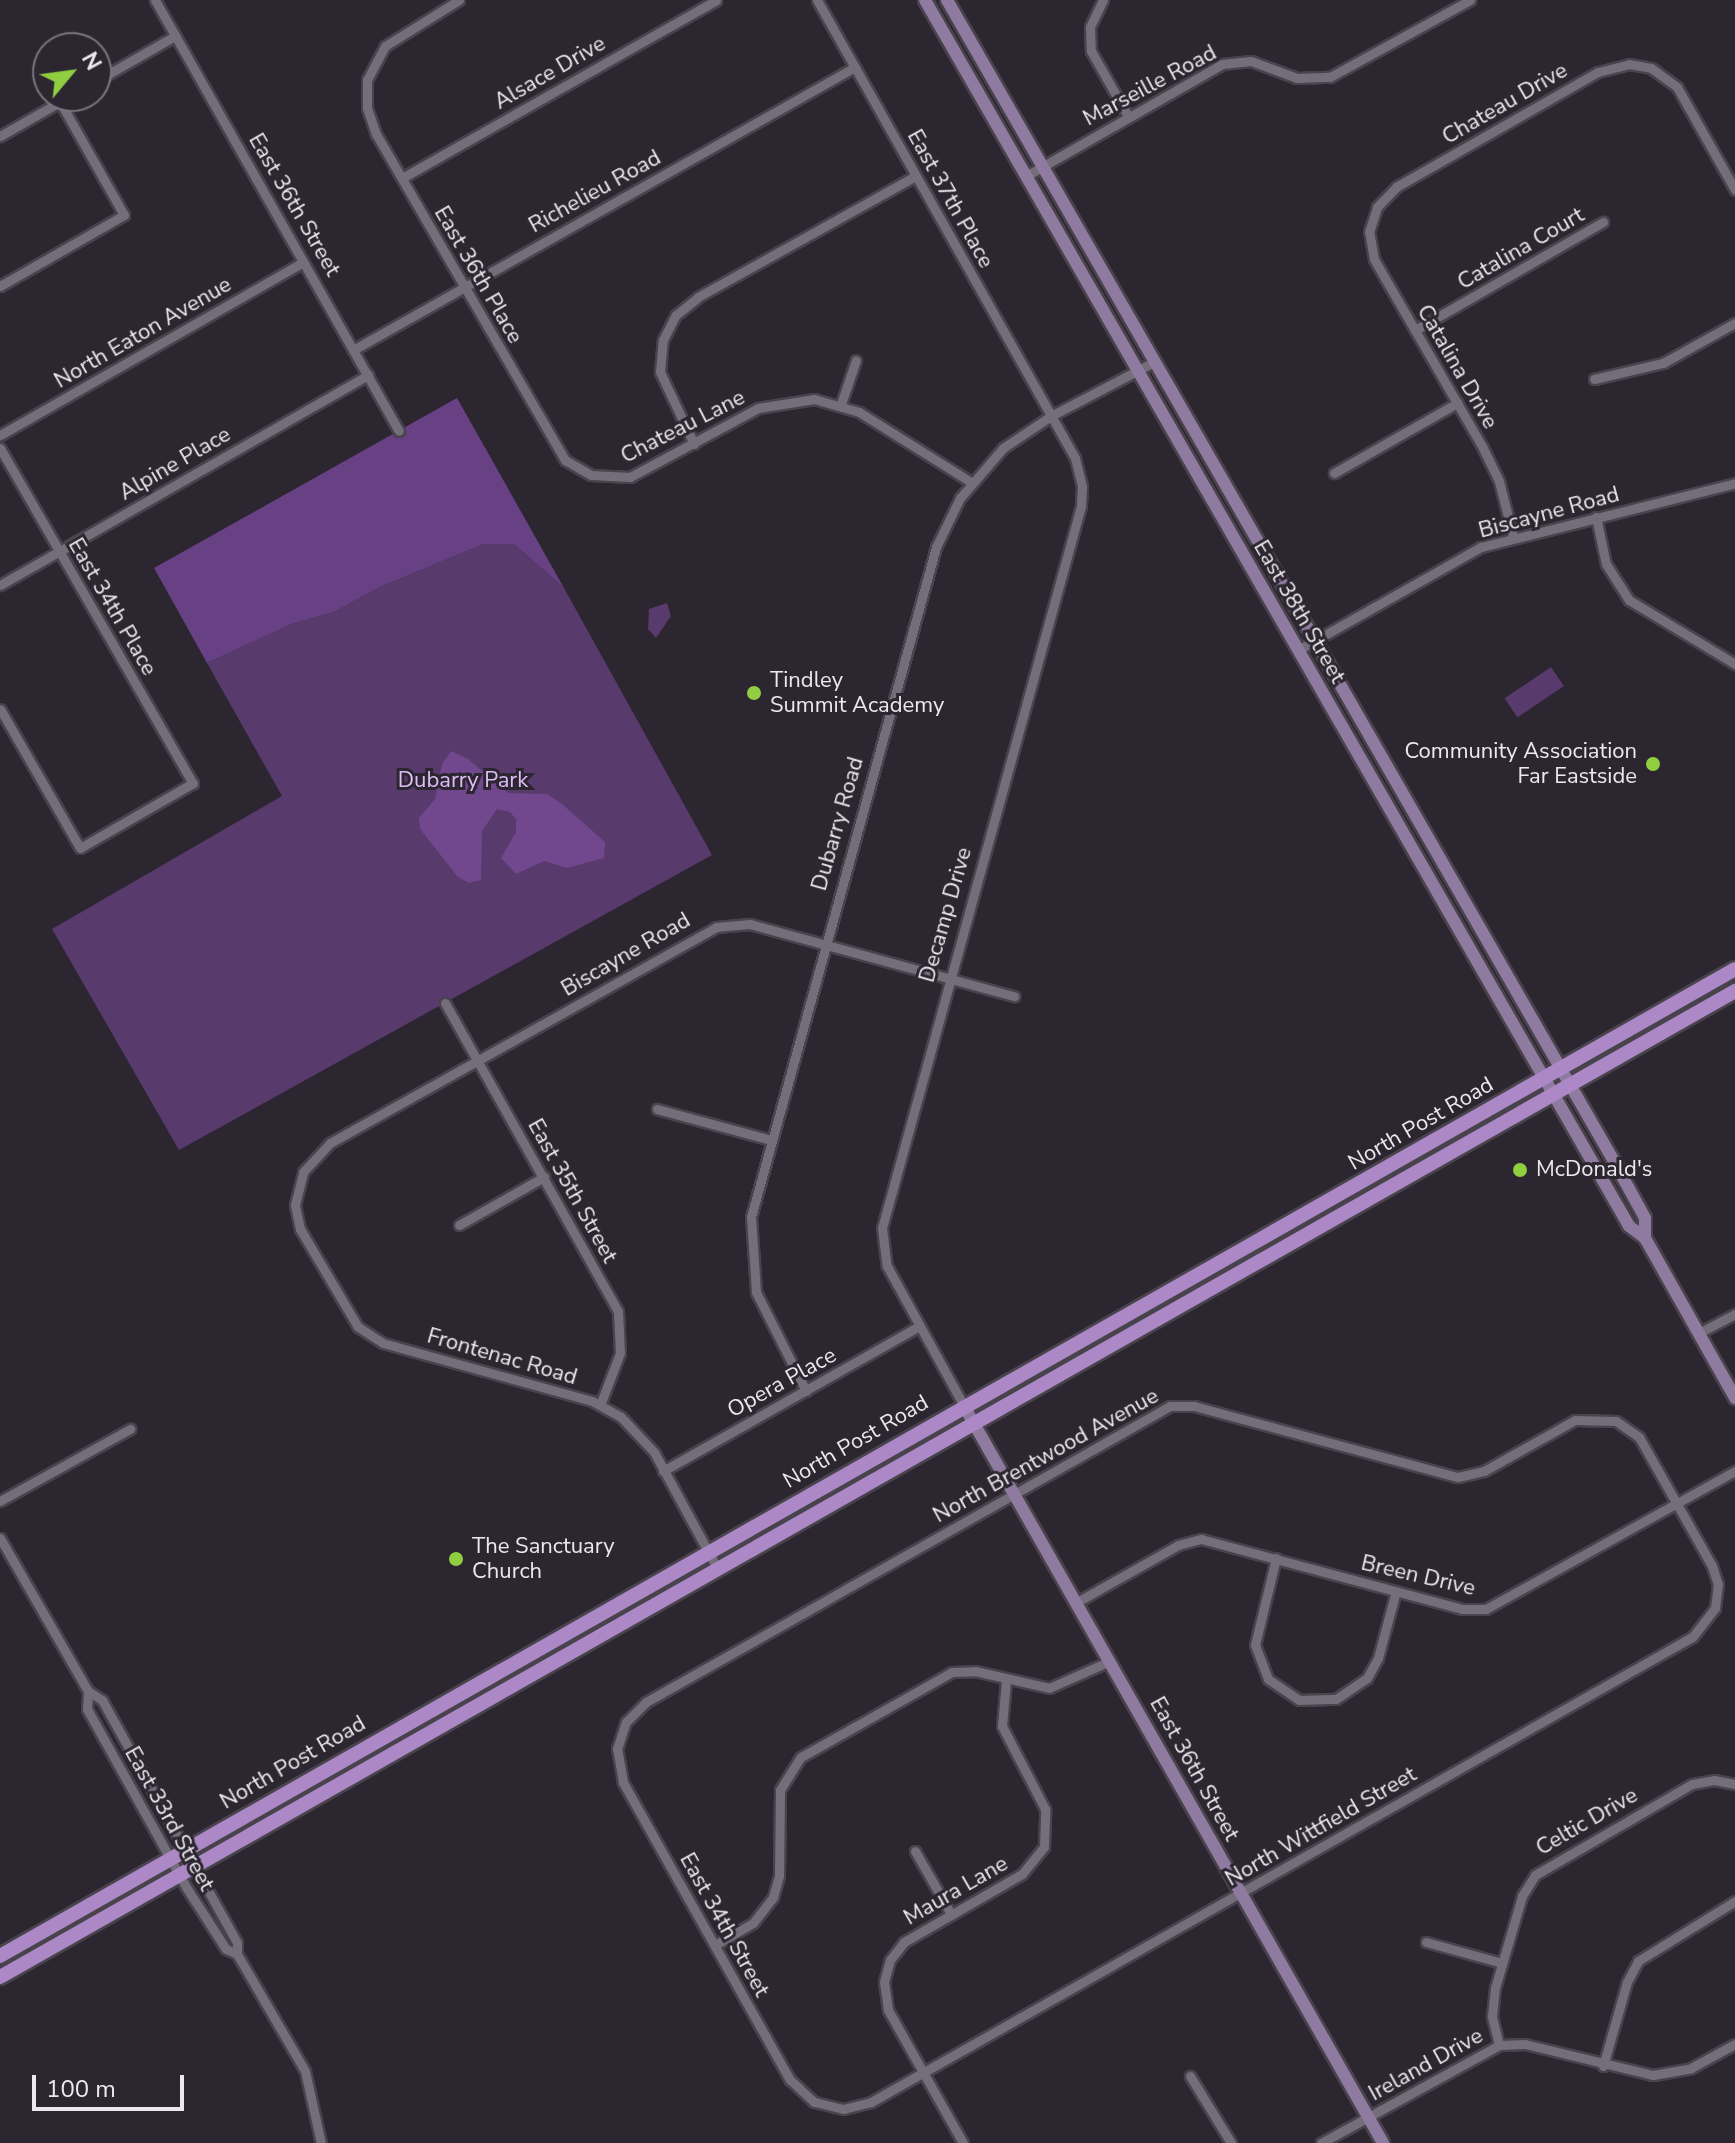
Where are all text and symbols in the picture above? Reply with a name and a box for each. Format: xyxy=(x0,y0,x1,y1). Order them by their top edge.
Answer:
street label: Alsace Drive xyxy=(490,31,610,115)
north arrow xyxy=(32,32,112,112)
street label: Marseille Road xyxy=(1079,40,1221,132)
text: N xyxy=(74,47,108,76)
street label: Chateau Drive xyxy=(1438,58,1572,150)
street label: East 37th Place xyxy=(901,125,999,273)
street label: East 36th Street xyxy=(242,129,346,281)
street label: Richelieu Road xyxy=(524,145,666,239)
street label: East 36th Place xyxy=(428,202,528,348)
street label: Catalina Court xyxy=(1453,202,1589,296)
street label: North Eaton Avenue xyxy=(50,272,236,394)
street label: Catalina Drive xyxy=(1411,300,1503,434)
street label: Chateau Lane xyxy=(617,384,749,470)
street label: Alpine Place xyxy=(115,422,235,506)
street label: Biscayne Road xyxy=(1476,482,1622,544)
street label: East 34th Place xyxy=(62,534,162,680)
street label: East 38th Street xyxy=(1247,536,1351,688)
place label: Tindley Summit Academy xyxy=(770,667,944,718)
marker: Tindley Summit Academy xyxy=(745,684,763,702)
place label: Community Association Far Eastside xyxy=(1405,738,1637,790)
street label: Dubarry Road xyxy=(806,754,870,894)
marker: Community Association Far Eastside xyxy=(1644,755,1662,773)
park label: Dubarry Park xyxy=(398,768,528,794)
street label: Decamp Drive xyxy=(914,844,978,986)
street label: Biscayne Road xyxy=(557,907,695,1003)
street label: North Post Road xyxy=(1344,1072,1498,1176)
street label: East 35th Street xyxy=(522,1114,622,1268)
place label: McDonald's xyxy=(1536,1157,1652,1183)
marker: McDonald's xyxy=(1511,1161,1529,1179)
street label: Frontenac Road xyxy=(424,1323,580,1391)
street label: Opera Place xyxy=(723,1342,841,1424)
street label: North Brentwood Avenue xyxy=(929,1383,1163,1529)
street label: North Post Road xyxy=(779,1390,933,1494)
place label: The Sanctuary Church xyxy=(472,1533,615,1584)
marker: The Sanctuary Church xyxy=(447,1550,465,1568)
street label: Breen Drive xyxy=(1358,1550,1478,1602)
street label: East 36th Street xyxy=(1144,1692,1244,1846)
street label: North Post Road xyxy=(216,1711,370,1815)
street label: East 33rd Street xyxy=(118,1742,220,1896)
street label: North Wittfield Street xyxy=(1221,1762,1421,1892)
street label: Celtic Drive xyxy=(1532,1782,1642,1862)
street label: East 34th Street xyxy=(674,1848,774,2002)
street label: Maura Lane xyxy=(899,1851,1013,1931)
street label: Ireland Drive xyxy=(1364,2023,1488,2107)
scale bar xyxy=(36,2059,188,2109)
text: 100 m xyxy=(46,2073,116,2105)

